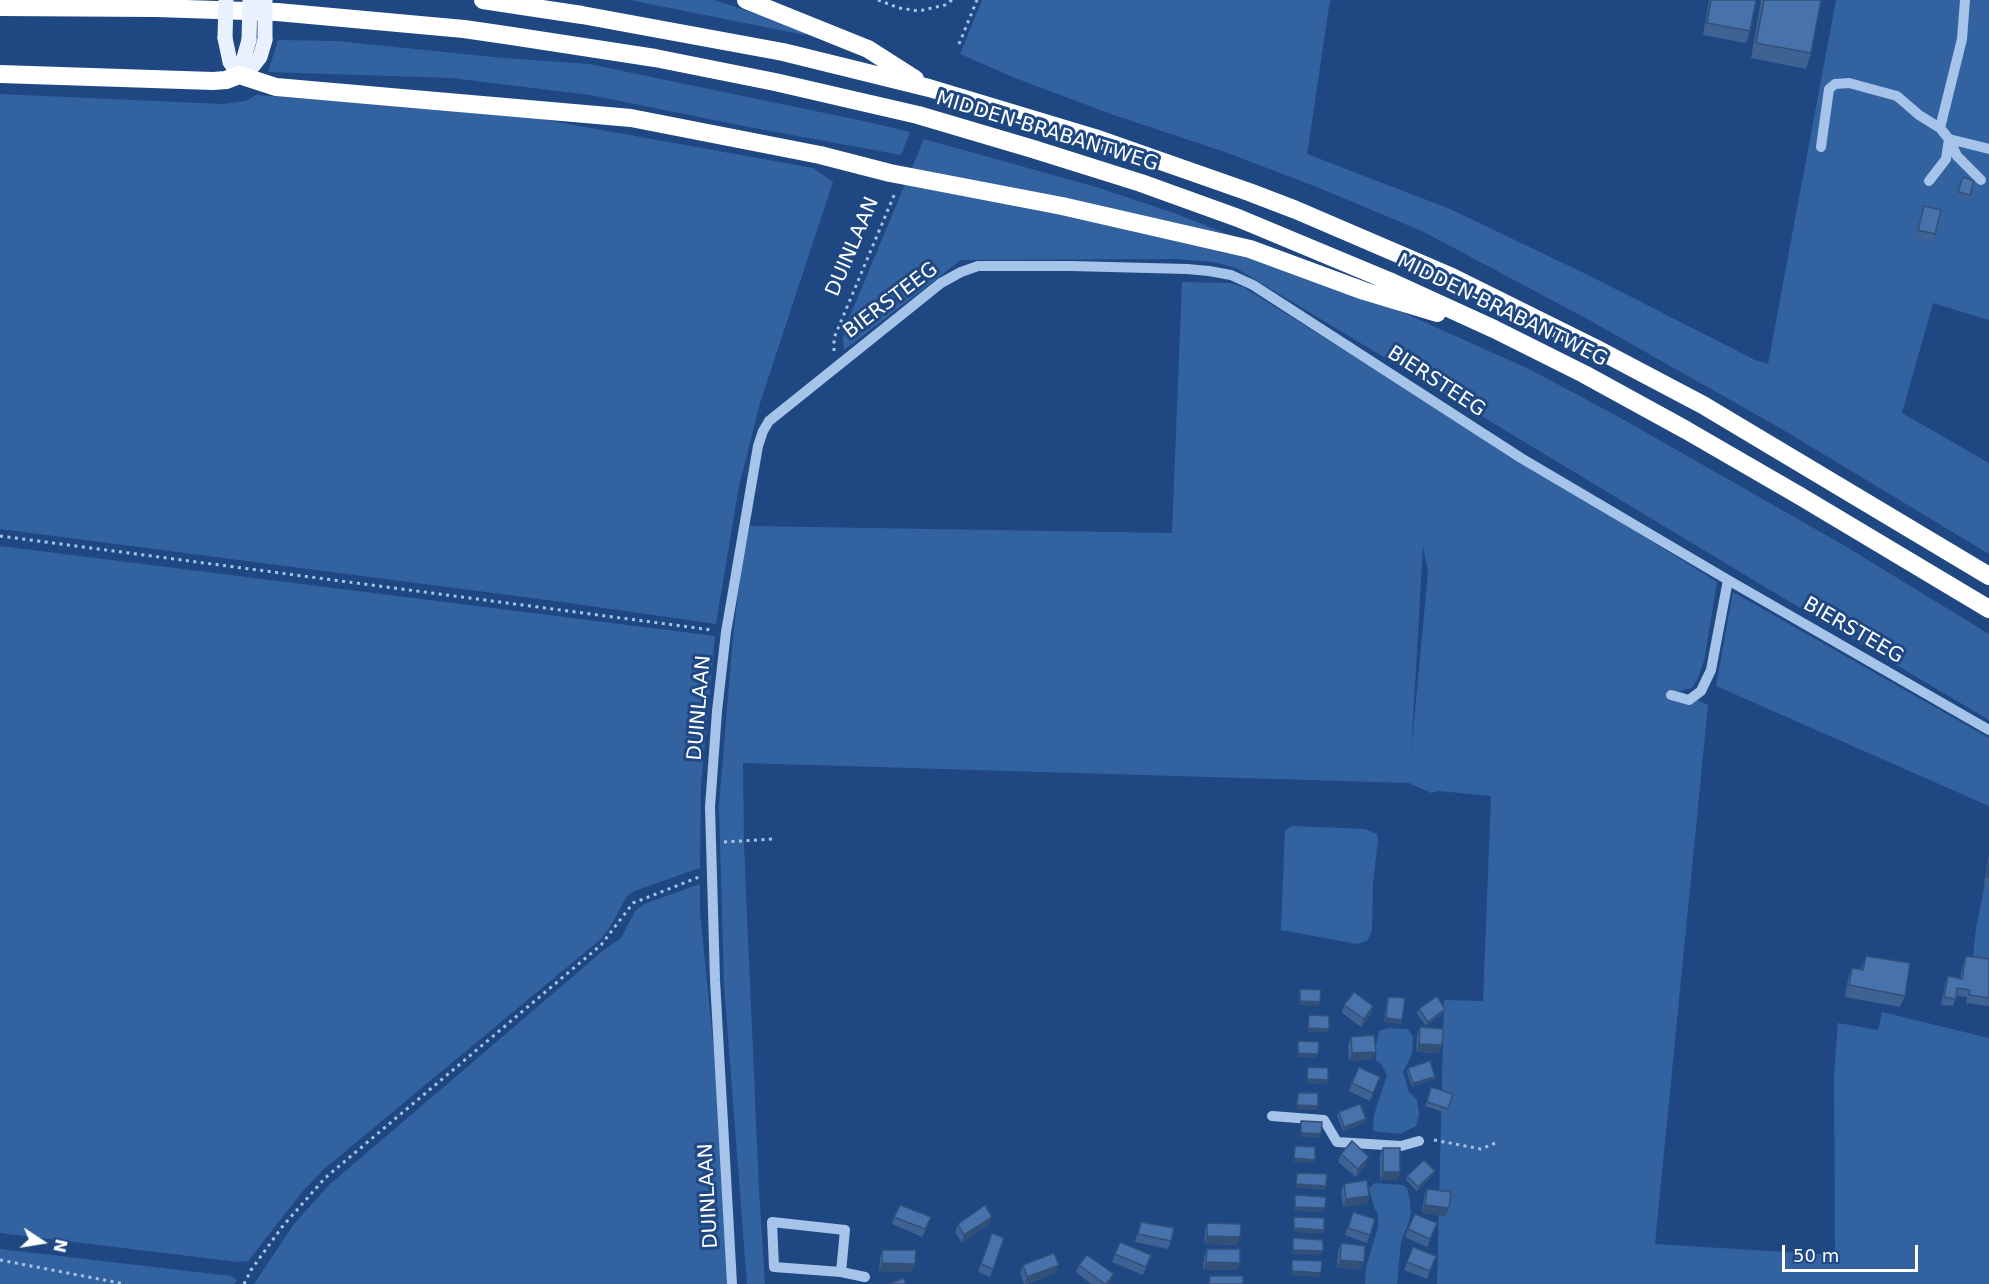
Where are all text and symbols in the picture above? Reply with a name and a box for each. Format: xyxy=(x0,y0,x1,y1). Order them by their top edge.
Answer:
street label: MIDDEN-BRABANTWEG xyxy=(933,87,1161,177)
street label: DUINLAAN xyxy=(821,194,885,300)
street label: MIDDEN-BRABANTWEG xyxy=(1393,250,1611,372)
street label: BIERSTEEG xyxy=(839,258,943,344)
street label: BIERSTEEG xyxy=(1383,341,1489,423)
street label: BIERSTEEG xyxy=(1799,593,1907,669)
street label: DUINLAAN xyxy=(683,654,717,762)
street label: DUINLAAN xyxy=(694,1143,724,1249)
north arrow xyxy=(12,1212,72,1272)
scale bar xyxy=(1785,1233,1922,1271)
text: N xyxy=(49,1237,71,1254)
text: 50 m xyxy=(1793,1245,1839,1266)

